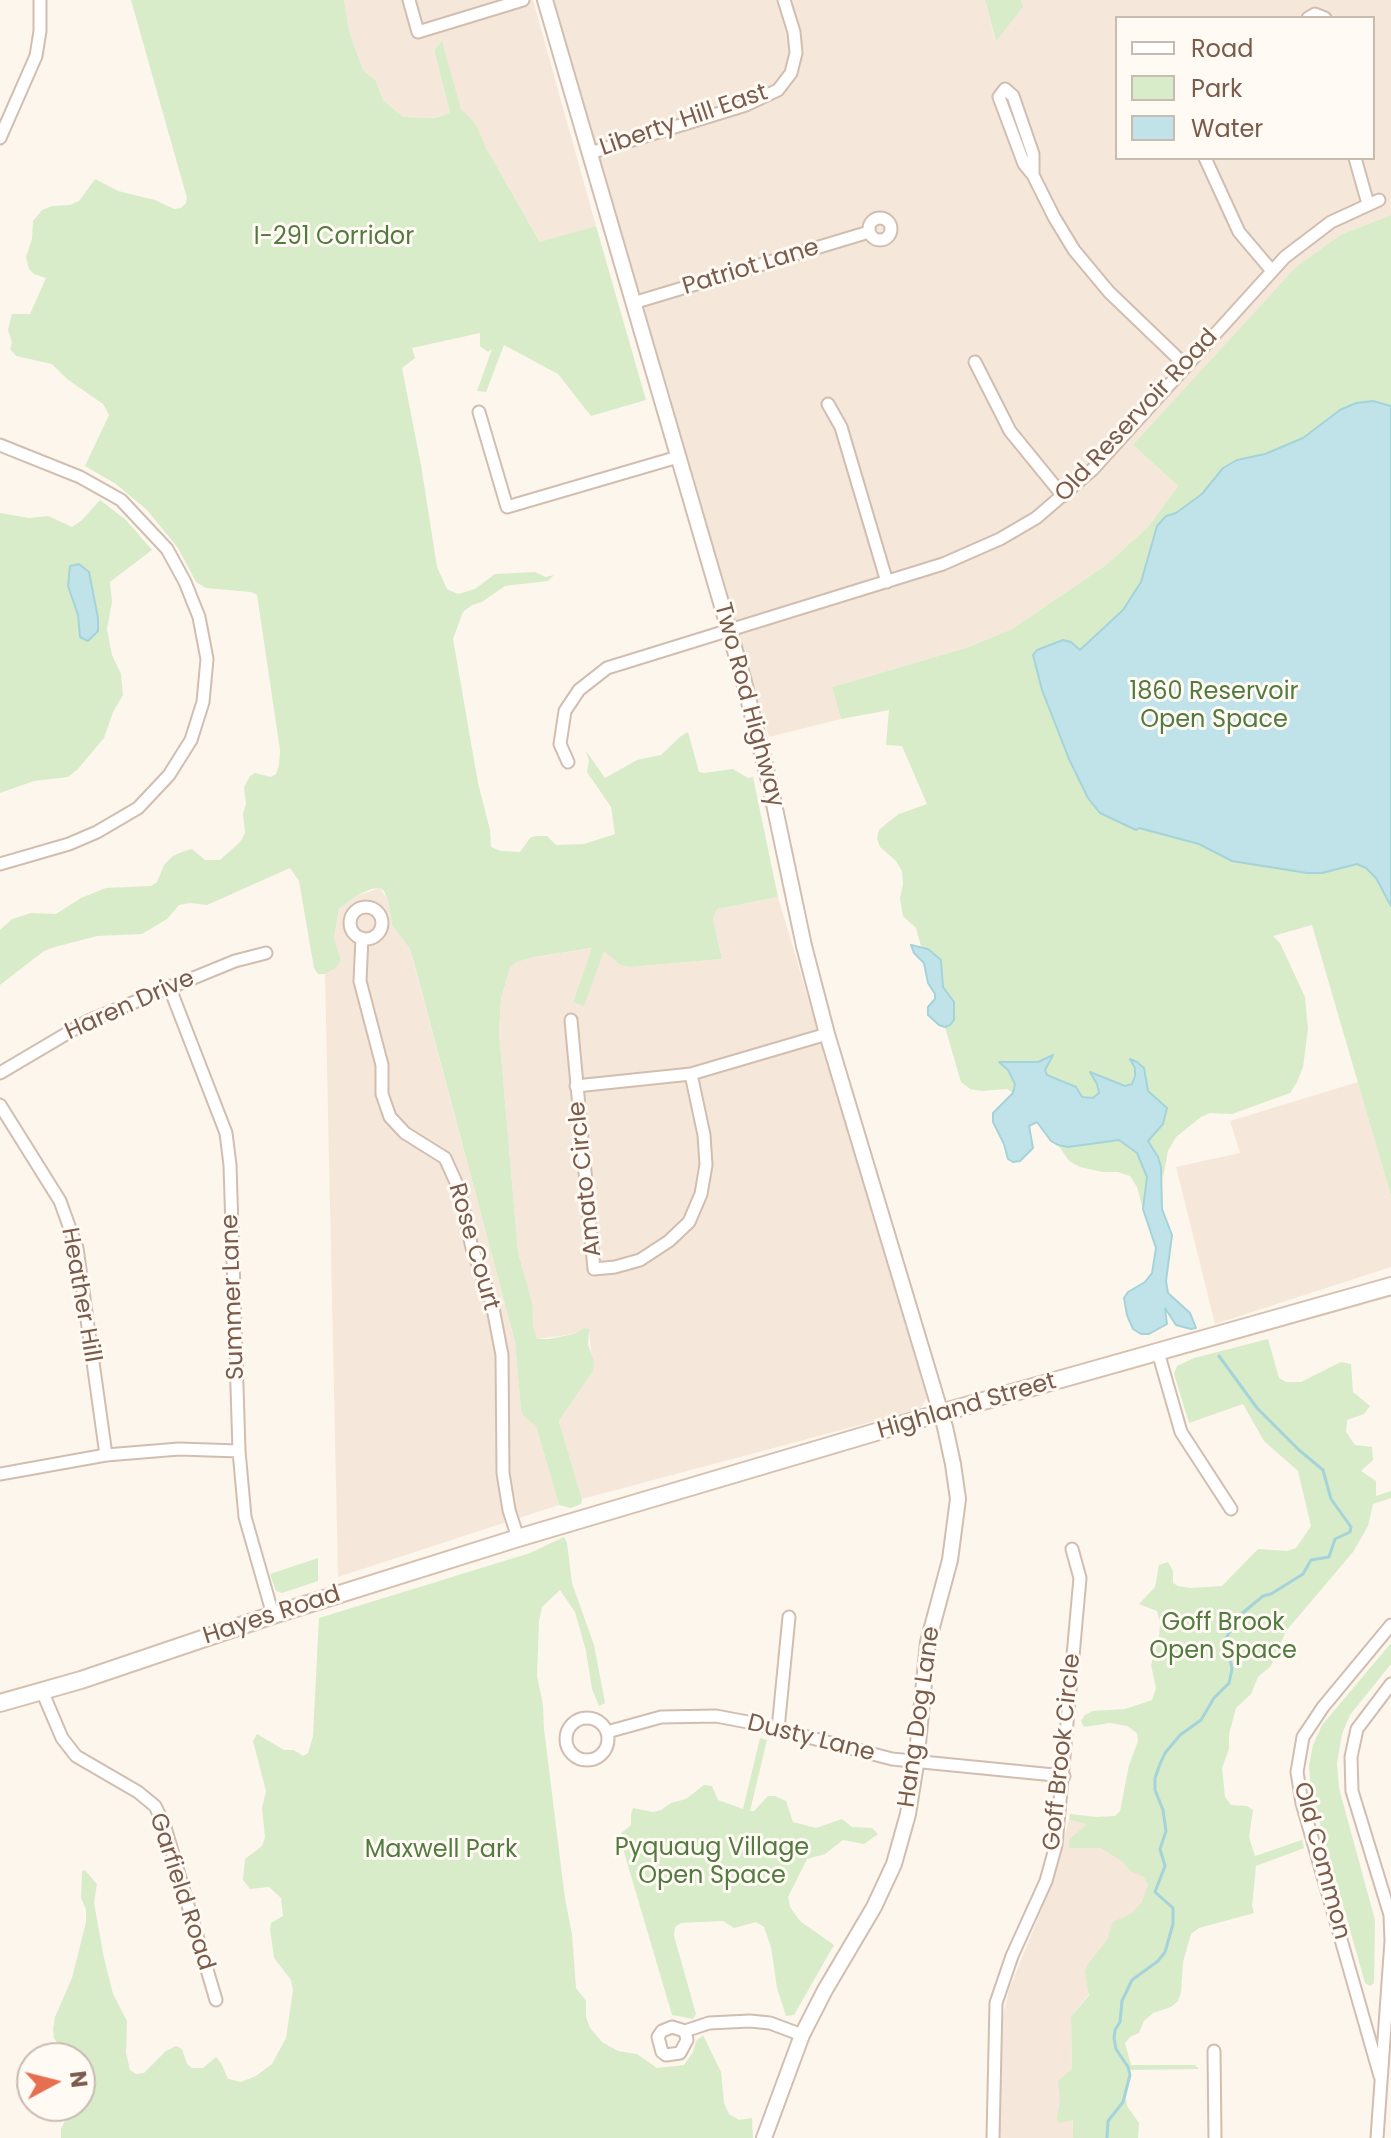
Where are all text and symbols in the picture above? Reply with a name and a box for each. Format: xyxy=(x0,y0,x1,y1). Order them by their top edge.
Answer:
legend xyxy=(1115,16,1375,160)
text: Road xyxy=(1191,32,1253,65)
text: Park xyxy=(1191,72,1242,105)
street label: Liberty Hill East xyxy=(596,79,772,163)
text: Water xyxy=(1191,112,1263,145)
park label: I-291 Corridor xyxy=(254,224,414,252)
street label: Patriot Lane xyxy=(679,234,823,302)
street label: Old Reservoir Road xyxy=(1049,324,1225,508)
street label: Two Rod Highway xyxy=(707,600,789,810)
park label: 1860 Reservoir Open Space xyxy=(1129,679,1299,735)
street label: Haren Drive xyxy=(61,965,199,1047)
street label: Amato Circle xyxy=(564,1100,608,1258)
street label: Rose Court xyxy=(441,1180,505,1314)
street label: Summer Lane xyxy=(217,1214,251,1380)
street label: Heather Hill xyxy=(54,1225,106,1365)
street label: Highland Street xyxy=(874,1368,1060,1446)
street label: Hayes Road xyxy=(200,1580,344,1652)
park label: Goff Brook Open Space xyxy=(1149,1610,1297,1666)
street label: Hang Dog Lane xyxy=(893,1625,947,1809)
street label: Goff Brook Circle xyxy=(1038,1652,1088,1852)
street label: Dusty Lane xyxy=(744,1709,878,1769)
street label: Old Common xyxy=(1286,1779,1356,1943)
street label: Garfield Road xyxy=(142,1810,220,1974)
park label: Pyquaug Village Open Space xyxy=(615,1835,809,1891)
park label: Maxwell Park xyxy=(365,1837,517,1865)
north arrow xyxy=(16,2042,96,2122)
text: N xyxy=(62,2069,95,2089)

